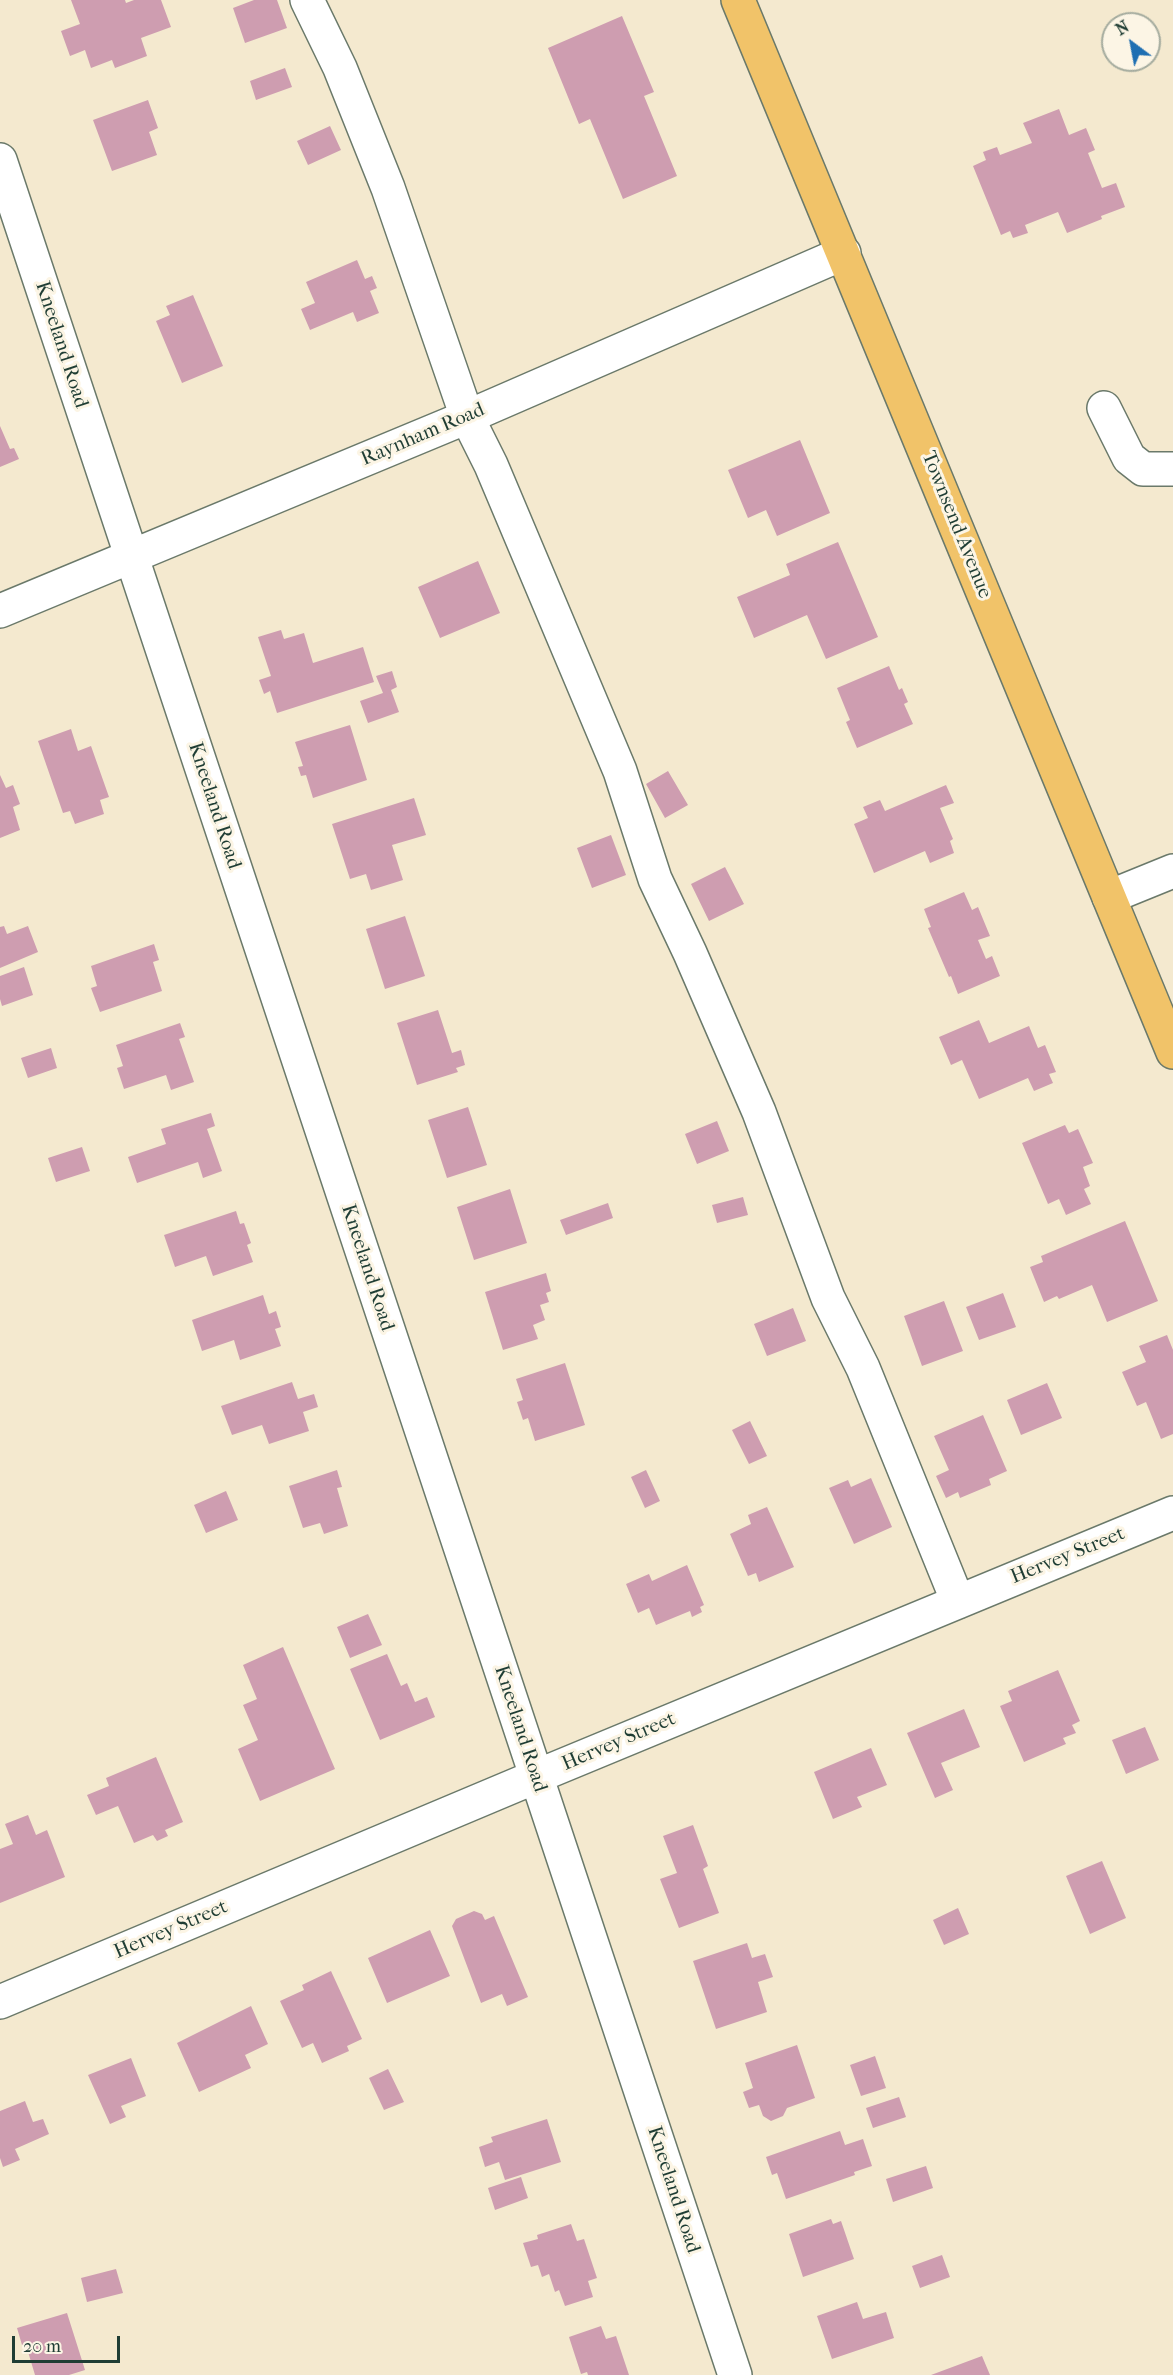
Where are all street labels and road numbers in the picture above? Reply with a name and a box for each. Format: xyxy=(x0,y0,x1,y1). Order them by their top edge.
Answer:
street label: Kneeland Road xyxy=(29,279,93,411)
street label: Raynham Road xyxy=(358,398,488,472)
street label: Townsend Avenue xyxy=(916,448,996,602)
street label: Kneeland Road xyxy=(182,740,246,872)
street label: Kneeland Road xyxy=(335,1202,399,1334)
street label: Hervey Street xyxy=(1007,1522,1129,1590)
street label: Kneeland Road xyxy=(488,1663,552,1795)
street label: Hervey Street xyxy=(559,1707,679,1777)
street label: Hervey Street xyxy=(111,1895,231,1965)
street label: Kneeland Road xyxy=(641,2124,705,2256)

